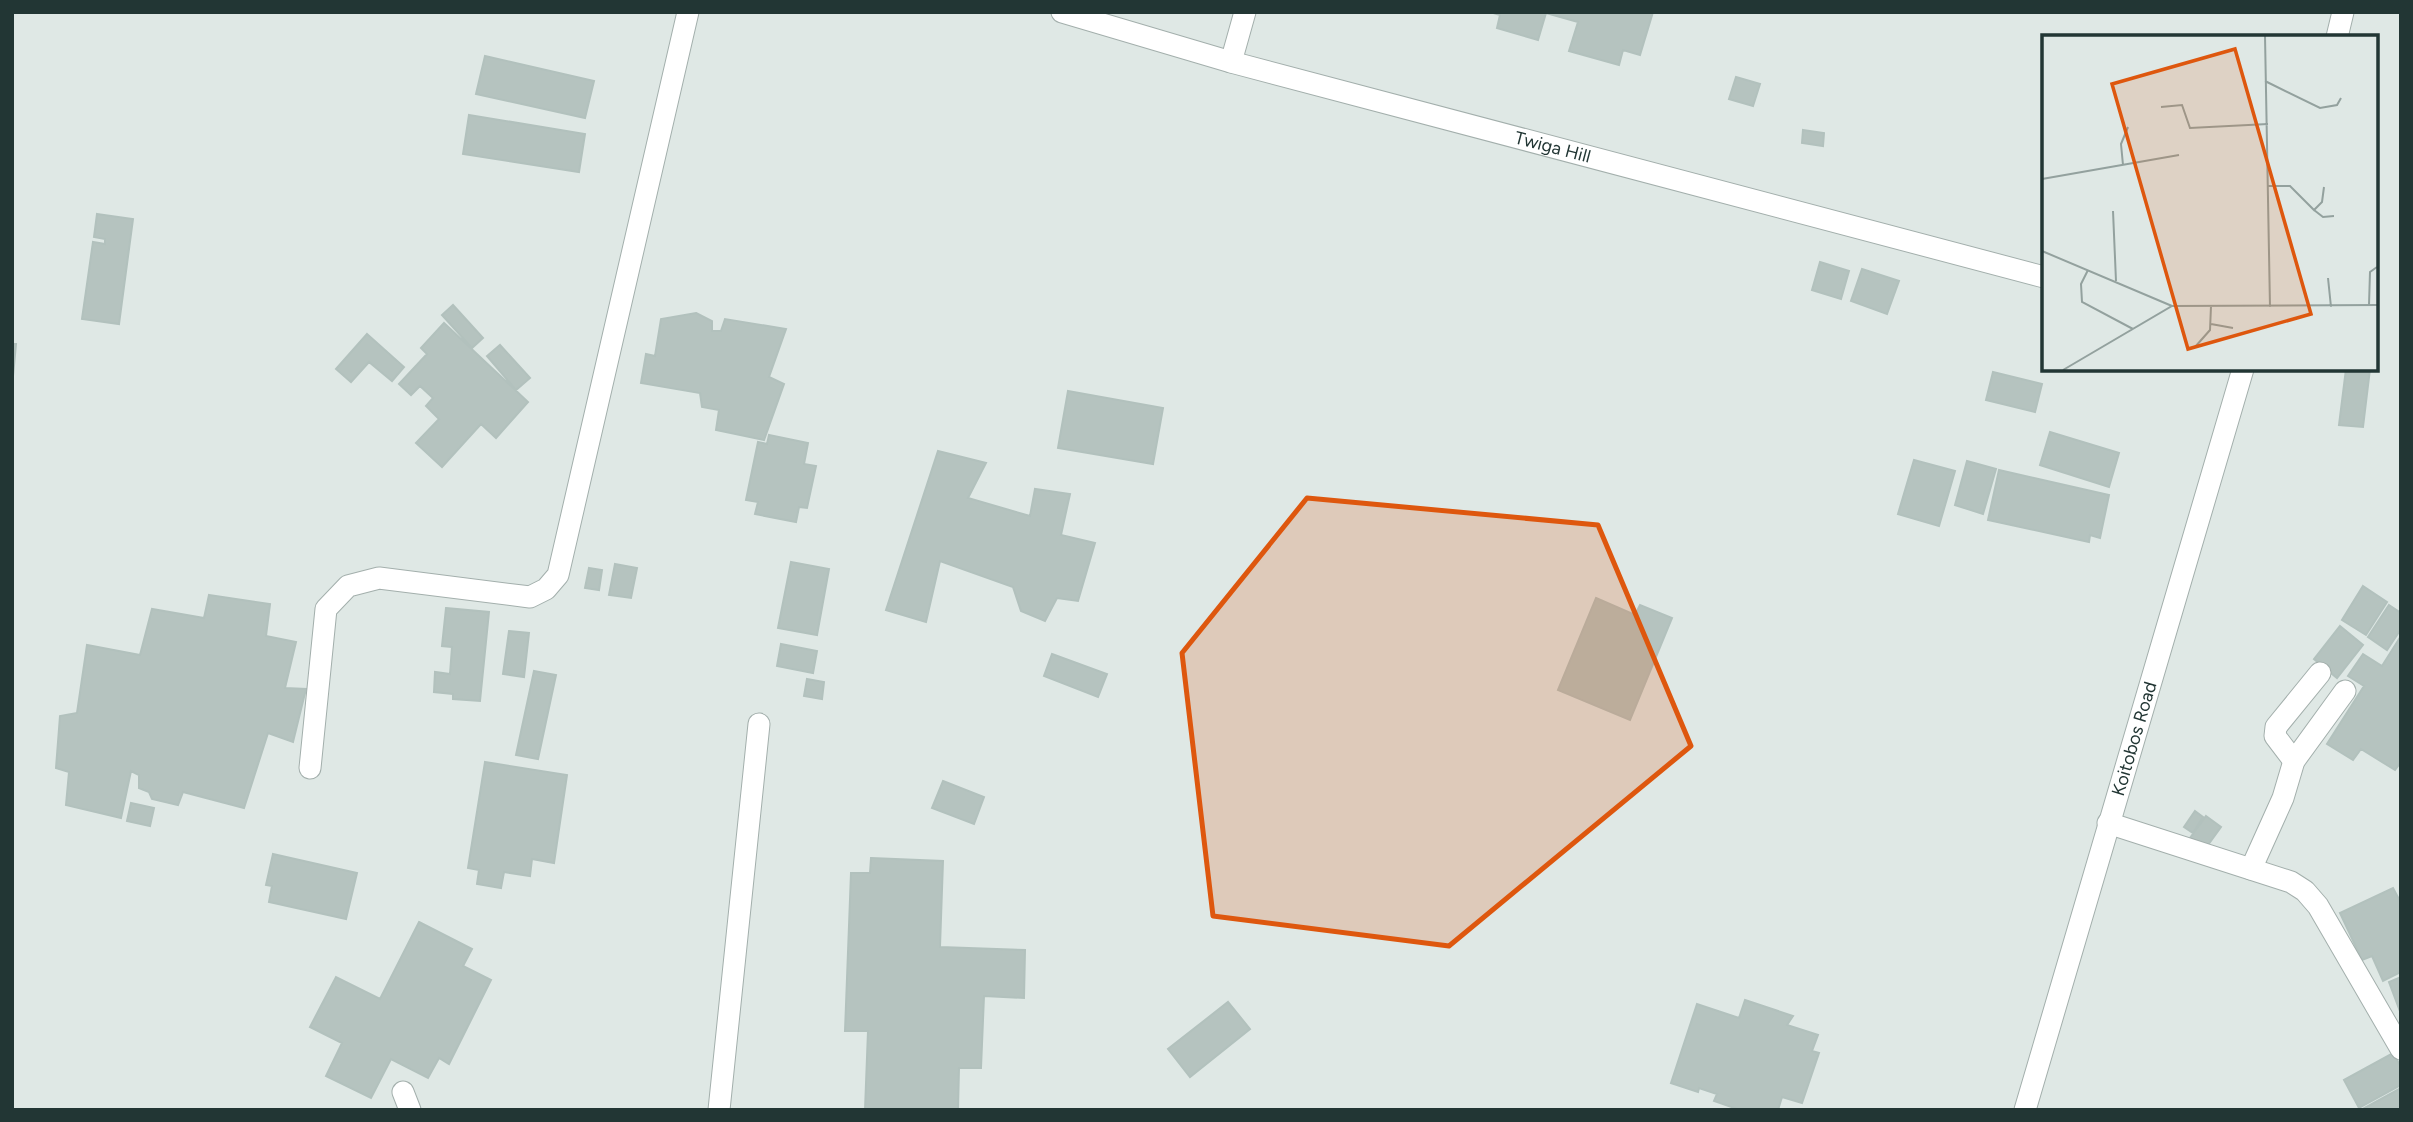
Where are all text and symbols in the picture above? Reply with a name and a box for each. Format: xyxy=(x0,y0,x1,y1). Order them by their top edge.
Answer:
inset map xyxy=(2042,35,2378,371)
street label: Twiga Hill xyxy=(1512,126,1593,168)
street label: Koitobos Road xyxy=(2107,679,2161,798)

